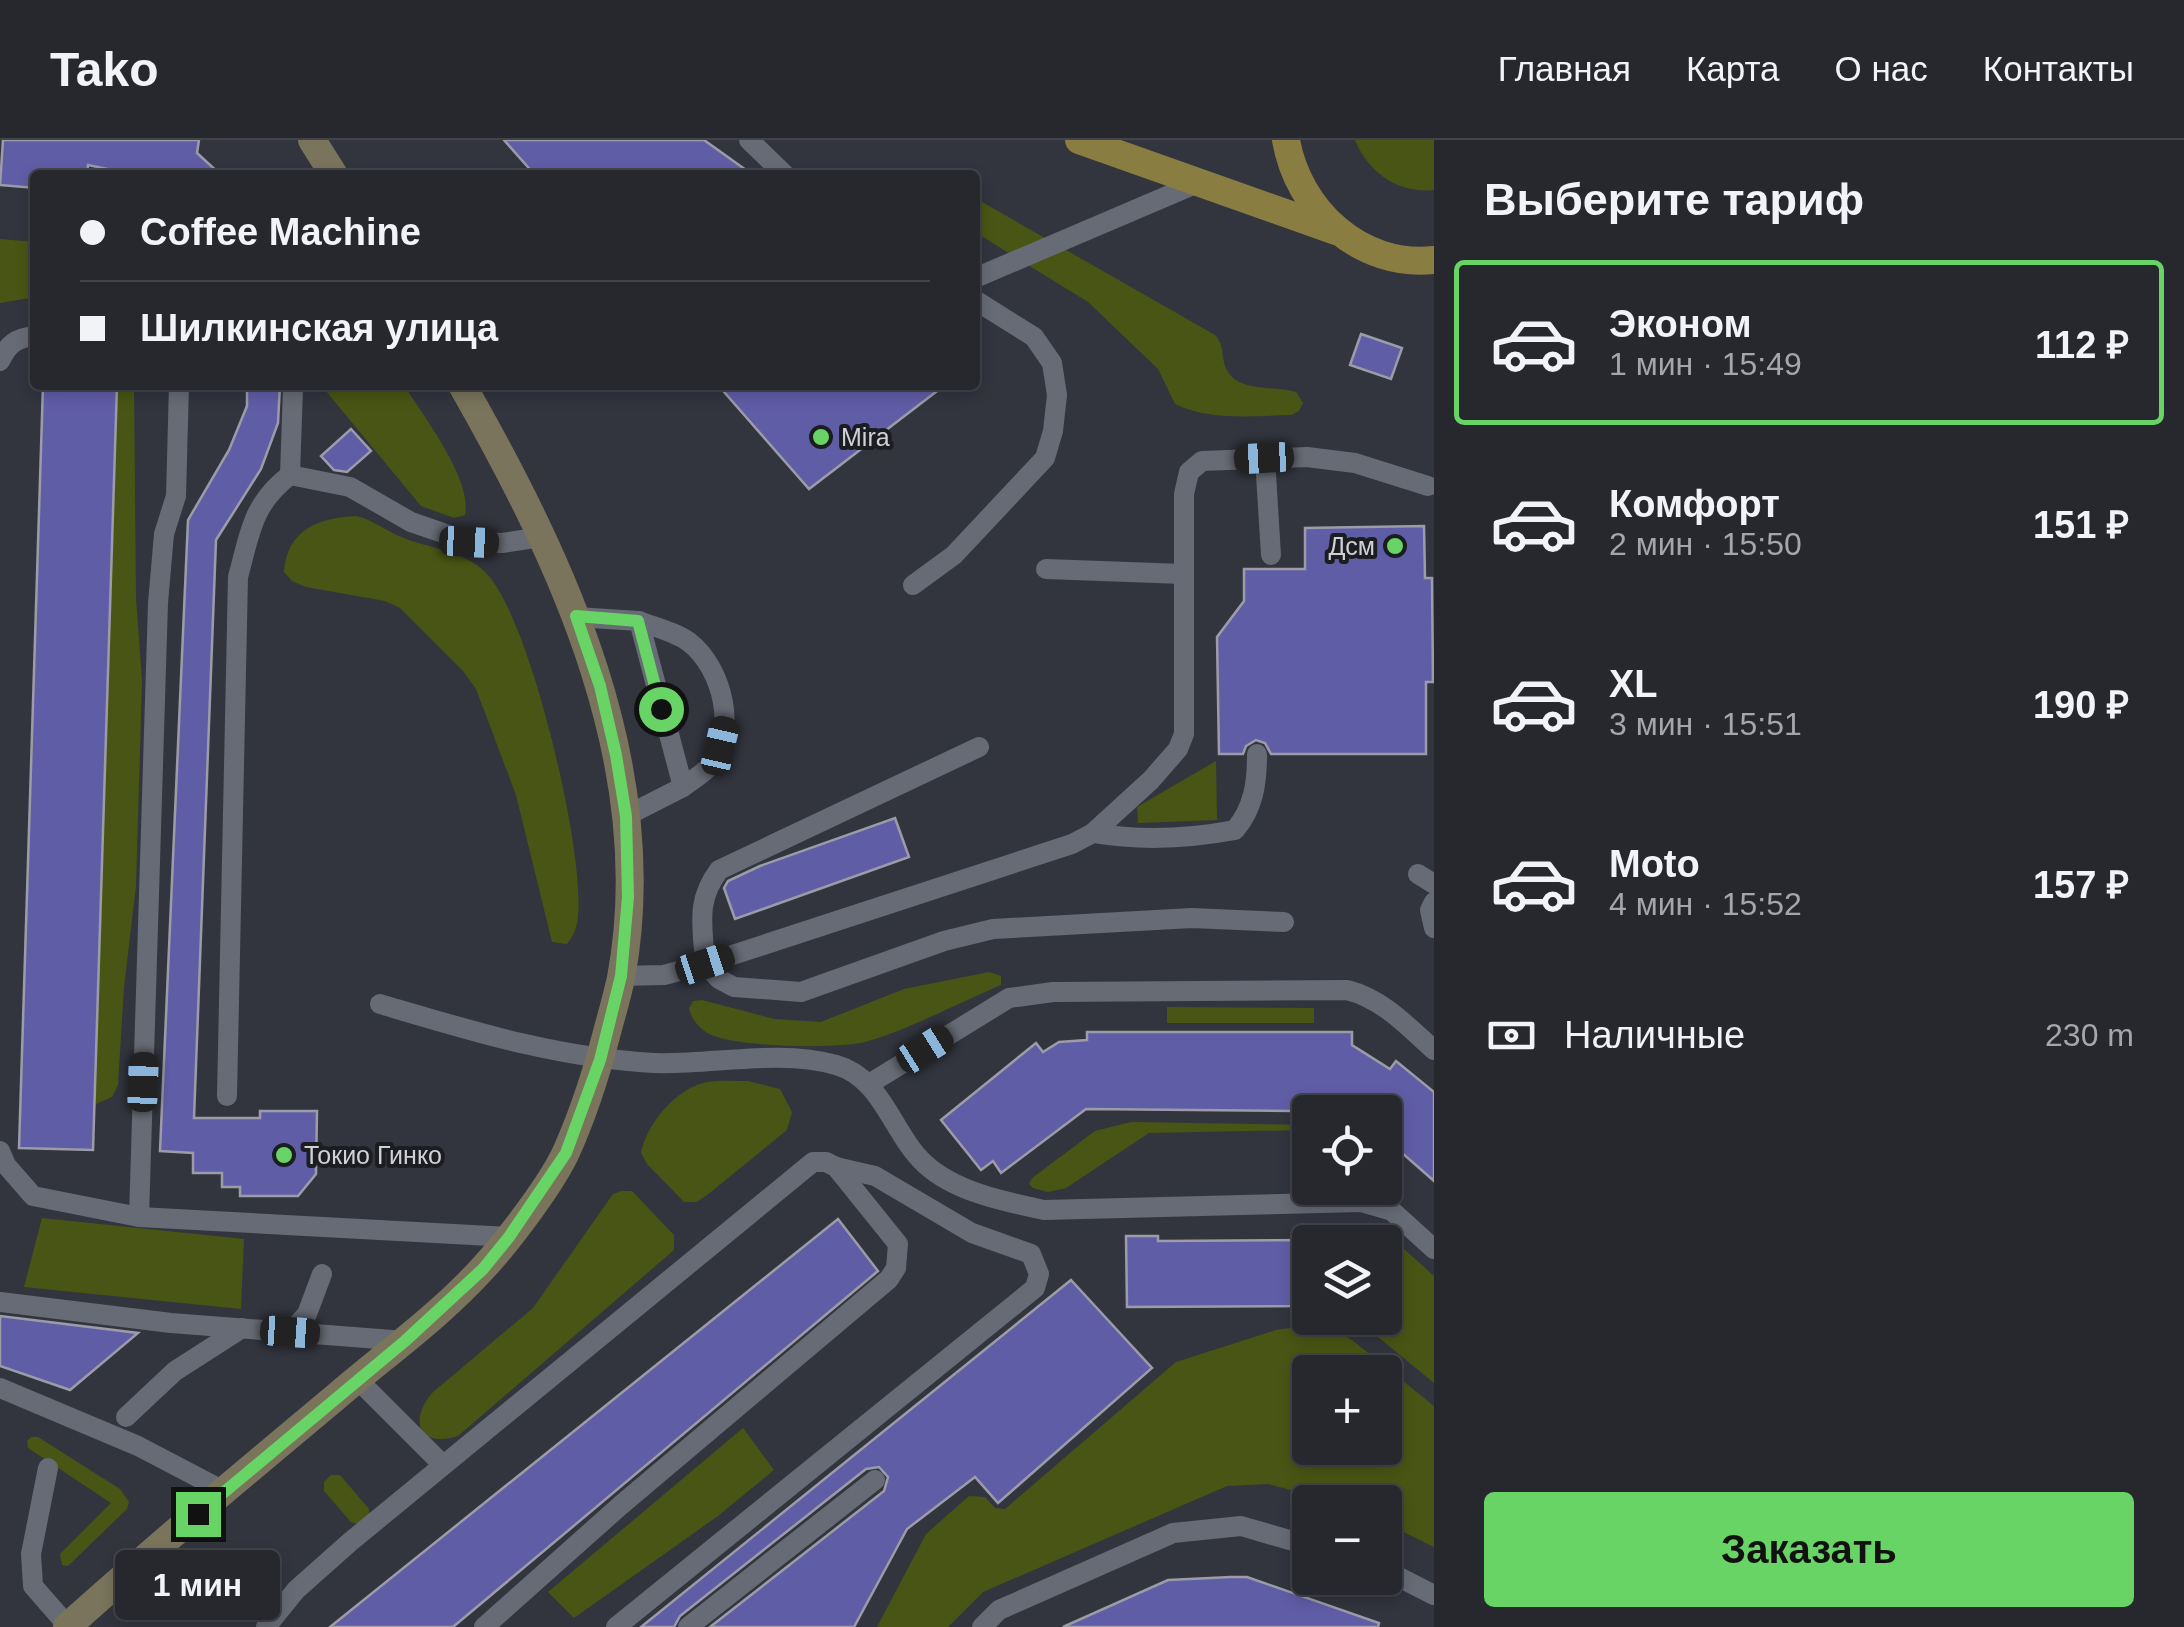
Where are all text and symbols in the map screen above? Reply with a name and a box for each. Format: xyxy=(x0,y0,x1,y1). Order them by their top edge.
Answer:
text: Tako xyxy=(50,43,158,96)
text: Главная xyxy=(1498,49,1631,88)
text: Карта xyxy=(1686,49,1780,88)
text: О нас xyxy=(1835,49,1928,88)
text: Контакты xyxy=(1983,49,2134,88)
text: Выберите тариф xyxy=(1484,174,1864,225)
text: Coffee Machine xyxy=(140,211,421,253)
icon: car xyxy=(1489,298,1579,388)
text: Эконом xyxy=(1609,303,1752,345)
text: Шилкинская улица xyxy=(140,307,498,349)
text: 112 ₽ xyxy=(2035,324,2129,366)
text: 1 мин · 15:49 xyxy=(1609,346,1802,382)
place label: Mira xyxy=(841,423,890,451)
marker: Mira xyxy=(810,426,832,448)
car xyxy=(1233,441,1295,475)
icon: car xyxy=(1489,478,1579,568)
text: Комфорт xyxy=(1609,483,1780,525)
text: 151 ₽ xyxy=(2033,504,2129,546)
car xyxy=(438,525,500,559)
text: 2 мин · 15:50 xyxy=(1609,526,1802,562)
place label: Дсм xyxy=(1328,532,1375,560)
marker: Дсм xyxy=(1384,535,1406,557)
icon: car xyxy=(1489,658,1579,748)
text: XL xyxy=(1609,663,1658,705)
text: 190 ₽ xyxy=(2033,684,2129,726)
route start xyxy=(639,687,684,732)
text: 3 мин · 15:51 xyxy=(1609,706,1802,742)
car xyxy=(699,713,741,779)
icon: car xyxy=(1489,838,1579,928)
text: Moto xyxy=(1609,843,1700,885)
text: 157 ₽ xyxy=(2033,864,2129,906)
text: 4 мин · 15:52 xyxy=(1609,886,1802,922)
car xyxy=(672,940,738,988)
icon: cash xyxy=(1484,1008,1539,1063)
text: Наличные xyxy=(1564,1014,1745,1056)
text: 230 m xyxy=(2045,1017,2134,1053)
car xyxy=(892,1020,958,1078)
car xyxy=(127,1051,159,1113)
map controls xyxy=(1292,1095,1402,1595)
button: locate xyxy=(1292,1095,1402,1205)
place label: Токио Гинко xyxy=(304,1141,442,1169)
marker: Токио Гинко xyxy=(273,1144,295,1166)
button: layers xyxy=(1292,1225,1402,1335)
car xyxy=(259,1315,321,1349)
button: + xyxy=(1292,1355,1402,1465)
button: − xyxy=(1292,1485,1402,1595)
route end xyxy=(176,1492,221,1537)
button: Заказать xyxy=(1484,1492,2134,1607)
callout: 1 мин xyxy=(116,1549,280,1619)
text: 1 мин xyxy=(153,1567,242,1603)

